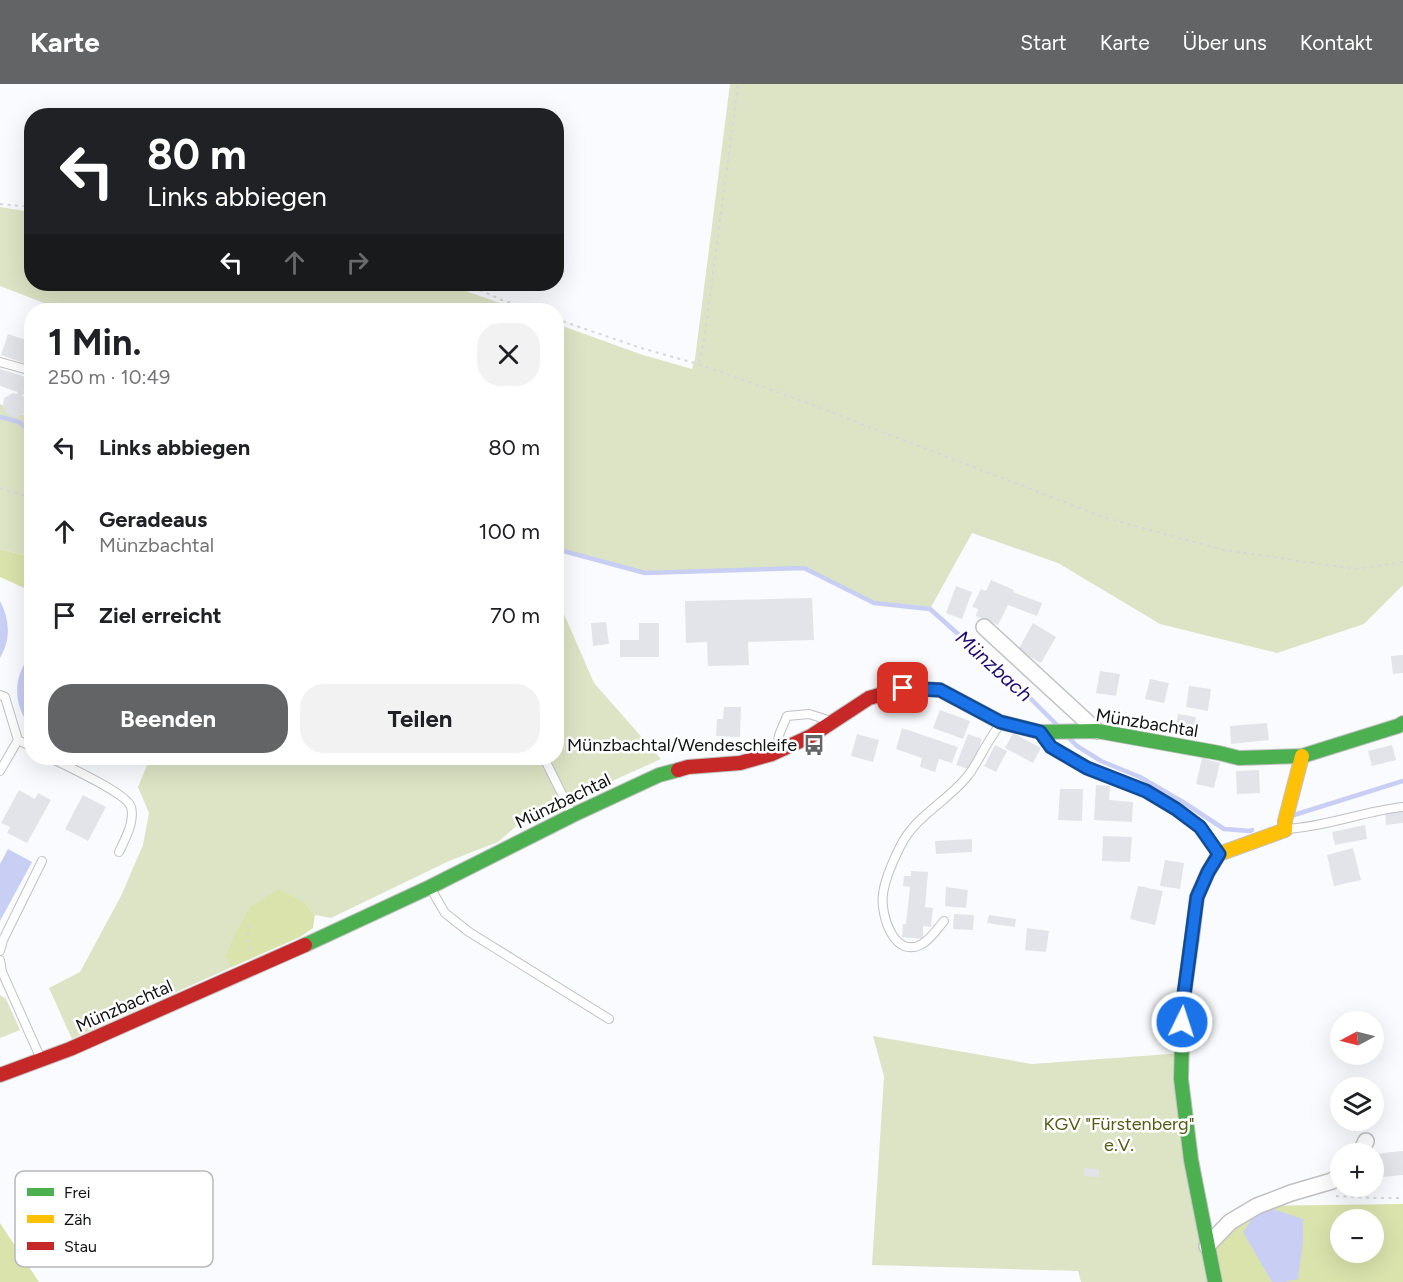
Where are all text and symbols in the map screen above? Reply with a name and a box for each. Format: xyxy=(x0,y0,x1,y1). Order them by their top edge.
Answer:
text: Karte xyxy=(30,25,100,59)
text: Start xyxy=(1020,30,1067,55)
text: Karte xyxy=(1100,30,1150,55)
text: Über uns xyxy=(1183,30,1267,55)
text: Kontakt xyxy=(1300,30,1373,55)
text: 80 m xyxy=(147,129,247,180)
icon: left xyxy=(48,132,126,210)
text: Links abbiegen xyxy=(147,180,327,213)
icon: left xyxy=(215,246,248,279)
icon: ahead xyxy=(278,246,311,279)
icon: right xyxy=(341,246,374,279)
text: 1 Min. xyxy=(48,321,141,364)
button: close xyxy=(477,323,540,386)
text: 250 m · 10:49 xyxy=(48,365,170,389)
icon: left xyxy=(48,431,81,464)
text: Links abbiegen xyxy=(99,434,250,461)
text: 80 m xyxy=(488,434,540,461)
text: Geradeaus xyxy=(99,506,207,533)
icon: ahead xyxy=(48,515,81,548)
text: 100 m xyxy=(479,518,540,545)
text: Münzbachtal xyxy=(99,533,214,557)
icon: arrive xyxy=(48,599,81,632)
text: Ziel erreicht xyxy=(99,602,222,629)
text: 70 m xyxy=(490,602,540,629)
water label: Münzbach xyxy=(951,625,1037,707)
pin xyxy=(877,662,928,713)
icon: arrive xyxy=(886,671,919,704)
button: Beenden xyxy=(48,684,288,753)
button: Teilen xyxy=(300,684,540,753)
street label: Münzbachtal xyxy=(1094,704,1200,742)
bus stop icon: Münzbachtal/Wendeschleife xyxy=(802,733,826,757)
place label: Münzbachtal/Wendeschleife xyxy=(567,734,797,756)
street label: Münzbachtal xyxy=(512,768,614,834)
street label: Münzbachtal xyxy=(72,975,176,1037)
position arrow xyxy=(1150,990,1214,1054)
north arrow xyxy=(1330,1011,1384,1065)
map controls xyxy=(1330,1011,1384,1263)
button: layers xyxy=(1330,1077,1384,1131)
park label: KGV "Fürstenberg" e.V. xyxy=(1044,1113,1194,1156)
button: + xyxy=(1330,1143,1384,1197)
legend xyxy=(15,1171,213,1267)
text: Frei xyxy=(64,1183,90,1202)
button: − xyxy=(1330,1209,1384,1263)
text: Zäh xyxy=(64,1210,91,1229)
text: Stau xyxy=(64,1237,97,1256)

